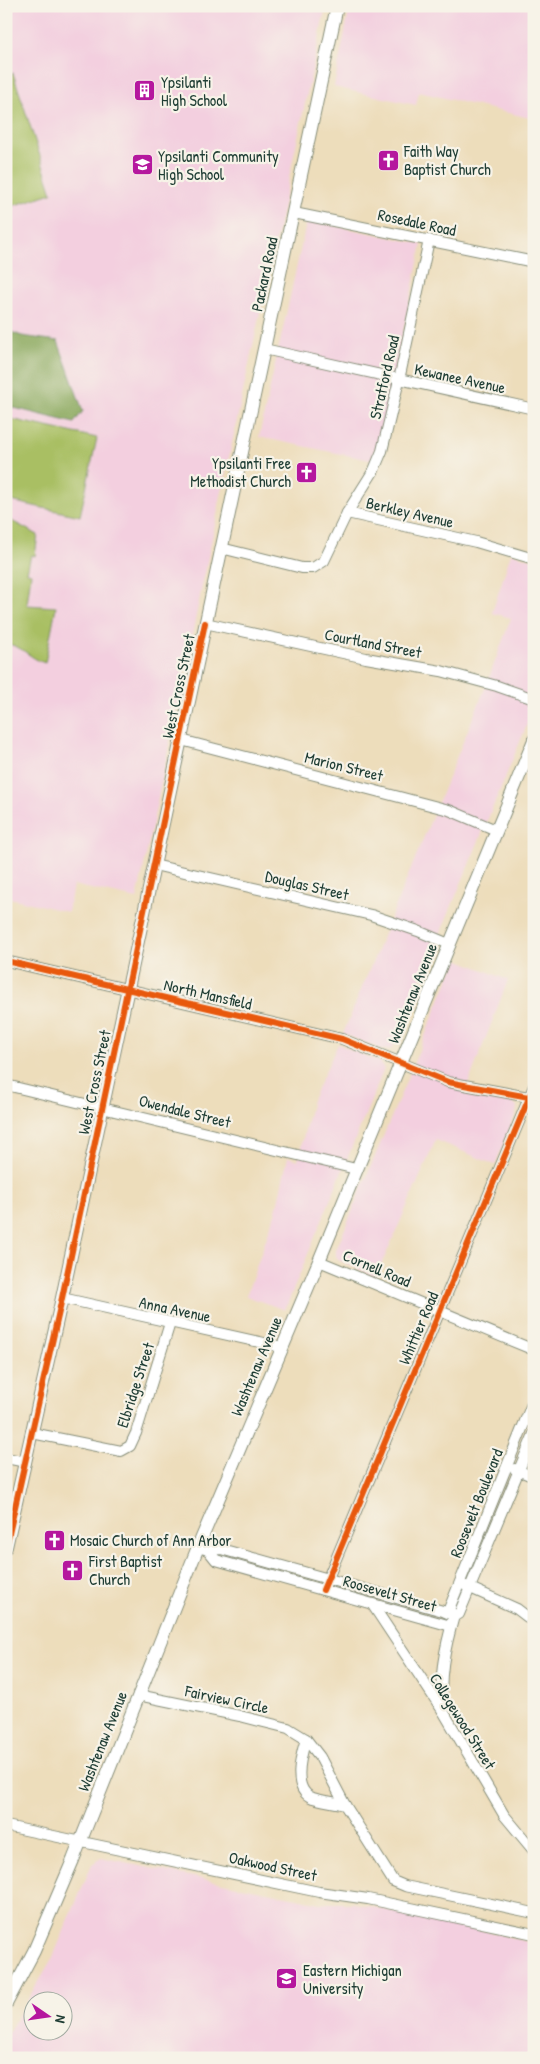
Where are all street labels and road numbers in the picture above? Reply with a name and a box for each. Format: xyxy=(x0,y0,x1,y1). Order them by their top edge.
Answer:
street label: Rosedale Road xyxy=(376,203,458,241)
street label: Packard Road xyxy=(245,235,283,313)
street label: Stratford Road xyxy=(364,333,404,421)
street label: Kewanee Avenue xyxy=(412,358,508,399)
street label: Berkley Avenue xyxy=(364,491,456,533)
street label: Courtland Street xyxy=(323,623,424,663)
street label: West Cross Street xyxy=(156,631,200,740)
street label: Marion Street xyxy=(302,746,386,786)
street label: Douglas Street xyxy=(263,865,351,905)
street label: Washtenaw Avenue xyxy=(382,939,442,1046)
street label: North Mansfield xyxy=(162,973,254,1015)
street label: West Cross Street xyxy=(72,1027,116,1136)
street label: Owendale Street xyxy=(137,1089,234,1133)
street label: Cornell Road xyxy=(340,1244,414,1292)
street label: Whittier Road xyxy=(393,1288,443,1368)
street label: Anna Avenue xyxy=(137,1291,214,1327)
street label: Washtenaw Avenue xyxy=(225,1312,287,1419)
street label: Elbridge Street xyxy=(111,1339,159,1430)
street label: Roosevelt Boulevard xyxy=(444,1445,508,1561)
street label: Roosevelt Street xyxy=(341,1569,440,1617)
street label: Collegewood Street xyxy=(425,1669,502,1774)
street label: Fairview Circle xyxy=(182,1679,271,1719)
street label: Washtenaw Avenue xyxy=(72,1687,132,1794)
street label: Oakwood Street xyxy=(227,1846,319,1886)

